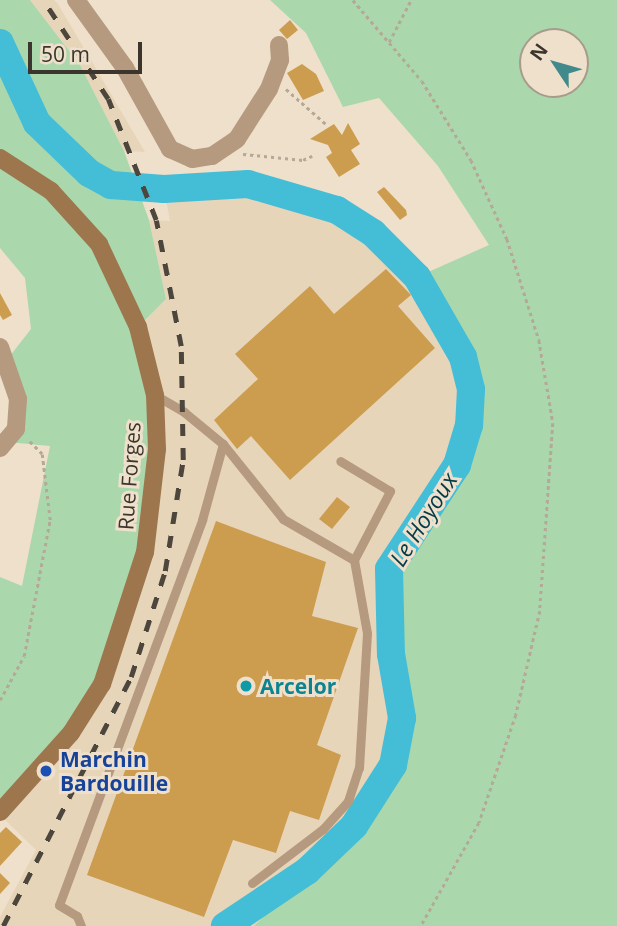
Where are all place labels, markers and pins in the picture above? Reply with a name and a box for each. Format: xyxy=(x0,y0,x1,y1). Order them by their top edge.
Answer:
place label: Arcelor xyxy=(260,673,336,699)
marker: Arcelor xyxy=(238,678,254,694)
place label: Marchin Bardouille xyxy=(60,746,168,796)
marker: Marchin Bardouille xyxy=(38,763,54,779)

